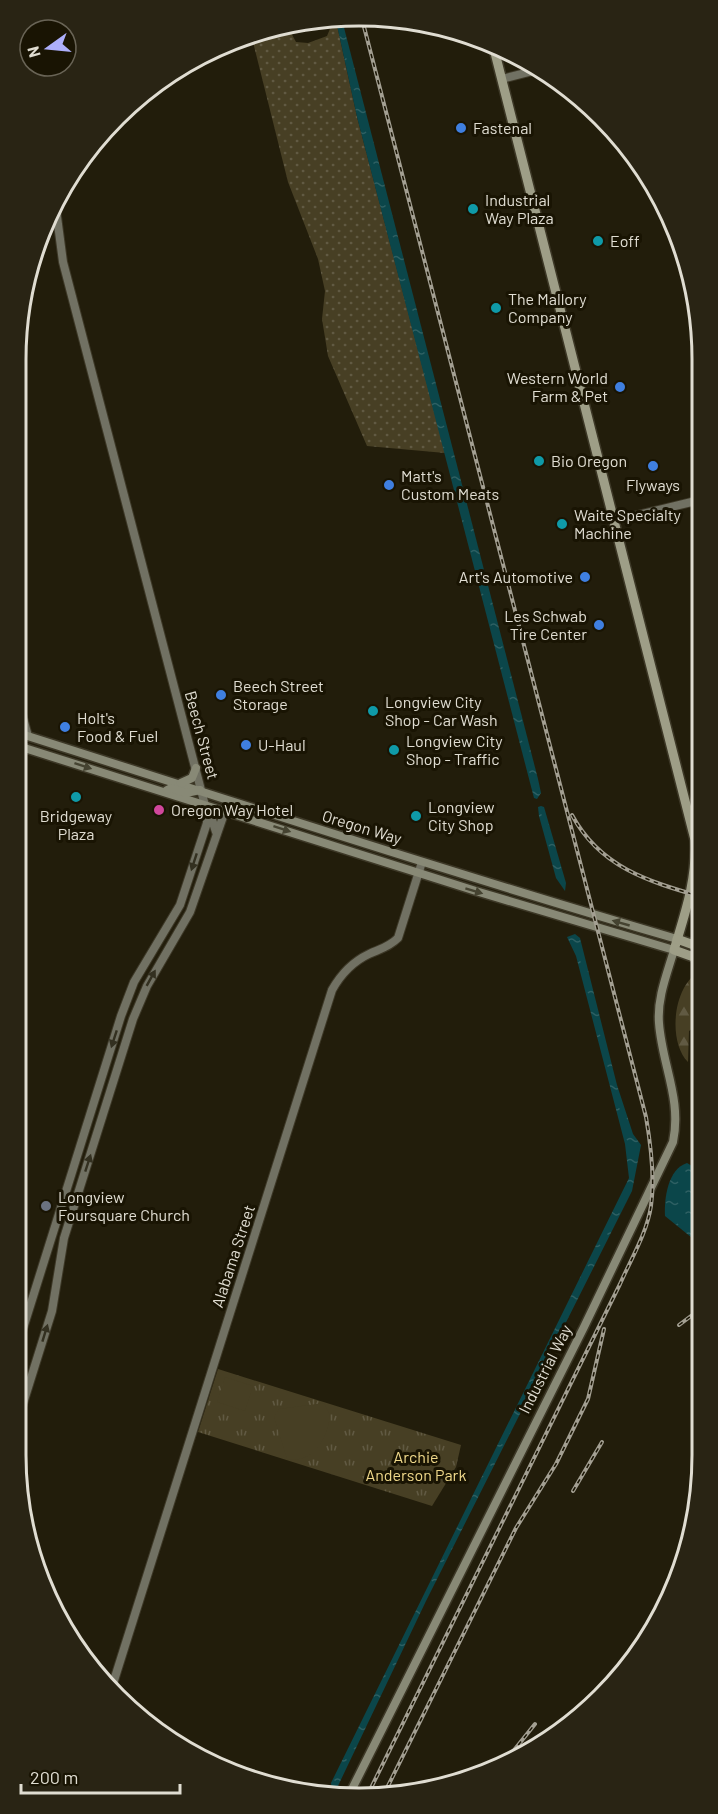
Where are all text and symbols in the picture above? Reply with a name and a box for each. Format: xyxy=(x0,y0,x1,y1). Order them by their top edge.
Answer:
north arrow xyxy=(18,18,78,78)
text: N xyxy=(22,44,44,60)
place label: Fastenal xyxy=(473,118,532,137)
marker: Fastenal xyxy=(454,121,468,135)
place label: Industrial Way Plaza xyxy=(485,190,554,227)
marker: Industrial Way Plaza xyxy=(466,202,480,216)
place label: Eoff xyxy=(610,231,640,250)
marker: Eoff xyxy=(591,234,605,248)
place label: The Mallory Company xyxy=(508,289,587,326)
marker: The Mallory Company xyxy=(489,301,503,315)
place label: Western World Farm & Pet xyxy=(507,368,608,405)
marker: Western World Farm & Pet xyxy=(613,380,627,394)
place label: Bio Oregon xyxy=(551,451,627,470)
marker: Bio Oregon xyxy=(532,454,546,468)
marker: Flyways xyxy=(646,459,660,473)
place label: Matt's Custom Meats xyxy=(401,466,499,503)
place label: Flyways xyxy=(626,475,680,494)
marker: Matt's Custom Meats xyxy=(382,478,396,492)
place label: Waite Specialty Machine xyxy=(574,505,682,542)
marker: Waite Specialty Machine xyxy=(555,517,569,531)
place label: Art's Automotive xyxy=(459,567,573,586)
marker: Art's Automotive xyxy=(578,570,592,584)
place label: Les Schwab Tire Center xyxy=(504,606,587,643)
marker: Les Schwab Tire Center xyxy=(592,618,606,632)
place label: Beech Street Storage xyxy=(233,676,324,713)
street label: Beech Street xyxy=(182,688,223,781)
marker: Beech Street Storage xyxy=(214,688,228,702)
place label: Longview City Shop - Car Wash xyxy=(385,692,498,729)
marker: Longview City Shop - Car Wash xyxy=(366,704,380,718)
place label: Holt's Food & Fuel xyxy=(77,708,158,745)
marker: Holt's Food & Fuel xyxy=(58,720,72,734)
place label: Longview City Shop - Traffic xyxy=(406,731,503,768)
place label: U-Haul xyxy=(258,735,306,754)
marker: U-Haul xyxy=(239,738,253,752)
marker: Longview City Shop - Traffic xyxy=(387,743,401,757)
one-way arrow xyxy=(74,762,92,771)
marker: Bridgeway Plaza xyxy=(69,790,83,804)
place label: Longview City Shop xyxy=(428,797,495,834)
place label: Oregon Way Hotel xyxy=(171,800,293,819)
marker: Oregon Way Hotel xyxy=(152,803,166,817)
street label: Oregon Way xyxy=(320,805,405,848)
place label: Bridgeway Plaza xyxy=(40,806,113,843)
marker: Longview City Shop xyxy=(409,809,423,823)
one-way arrow xyxy=(274,825,292,835)
one-way arrow xyxy=(189,853,198,871)
one-way arrow xyxy=(465,887,483,896)
one-way arrow xyxy=(612,918,630,927)
one-way arrow xyxy=(146,969,156,986)
one-way arrow xyxy=(109,1030,118,1048)
one-way arrow xyxy=(84,1154,94,1172)
place label: Longview Foursquare Church xyxy=(58,1187,190,1224)
marker: Longview Foursquare Church xyxy=(39,1199,53,1213)
street label: Alabama Street xyxy=(207,1202,258,1310)
street label: Industrial Way xyxy=(514,1321,575,1416)
one-way arrow xyxy=(41,1324,50,1342)
park label: Archie Anderson Park xyxy=(366,1447,466,1484)
scale bar xyxy=(21,1757,180,1795)
text: 200 m xyxy=(30,1766,78,1788)

